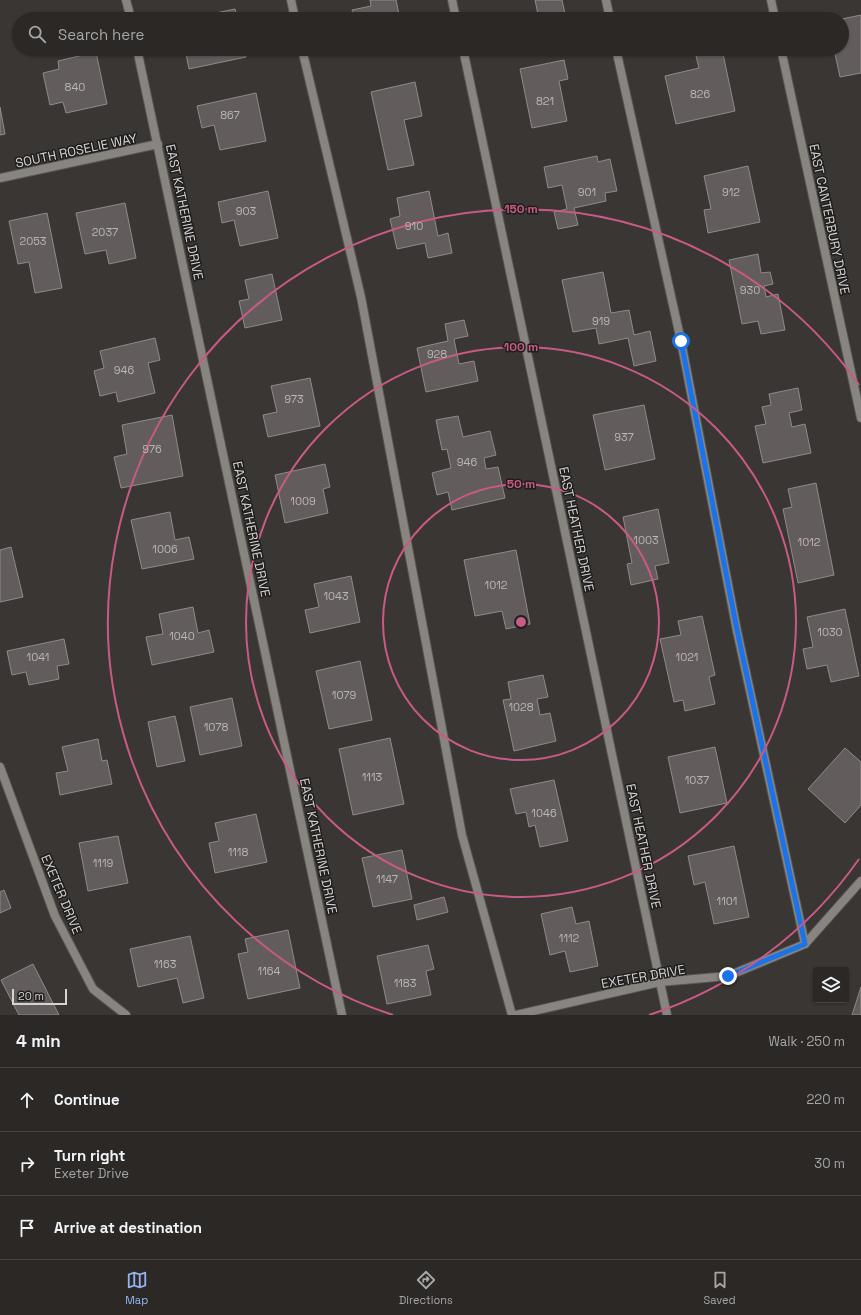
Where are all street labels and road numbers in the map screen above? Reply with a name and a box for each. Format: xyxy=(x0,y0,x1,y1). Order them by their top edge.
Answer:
street label: SOUTH ROSELIE WAY xyxy=(14,129,139,172)
street label: EAST CANTERBURY DRIVE xyxy=(805,142,854,296)
street label: EAST KATHERINE DRIVE xyxy=(162,143,207,282)
street label: EAST KATHERINE DRIVE xyxy=(229,460,274,599)
street label: EAST HEATHER DRIVE xyxy=(555,465,598,593)
street label: EAST KATHERINE DRIVE xyxy=(296,777,341,916)
street label: EAST HEATHER DRIVE xyxy=(622,782,665,910)
street label: EXETER DRIVE xyxy=(37,852,86,937)
street label: EXETER DRIVE xyxy=(600,961,686,992)

